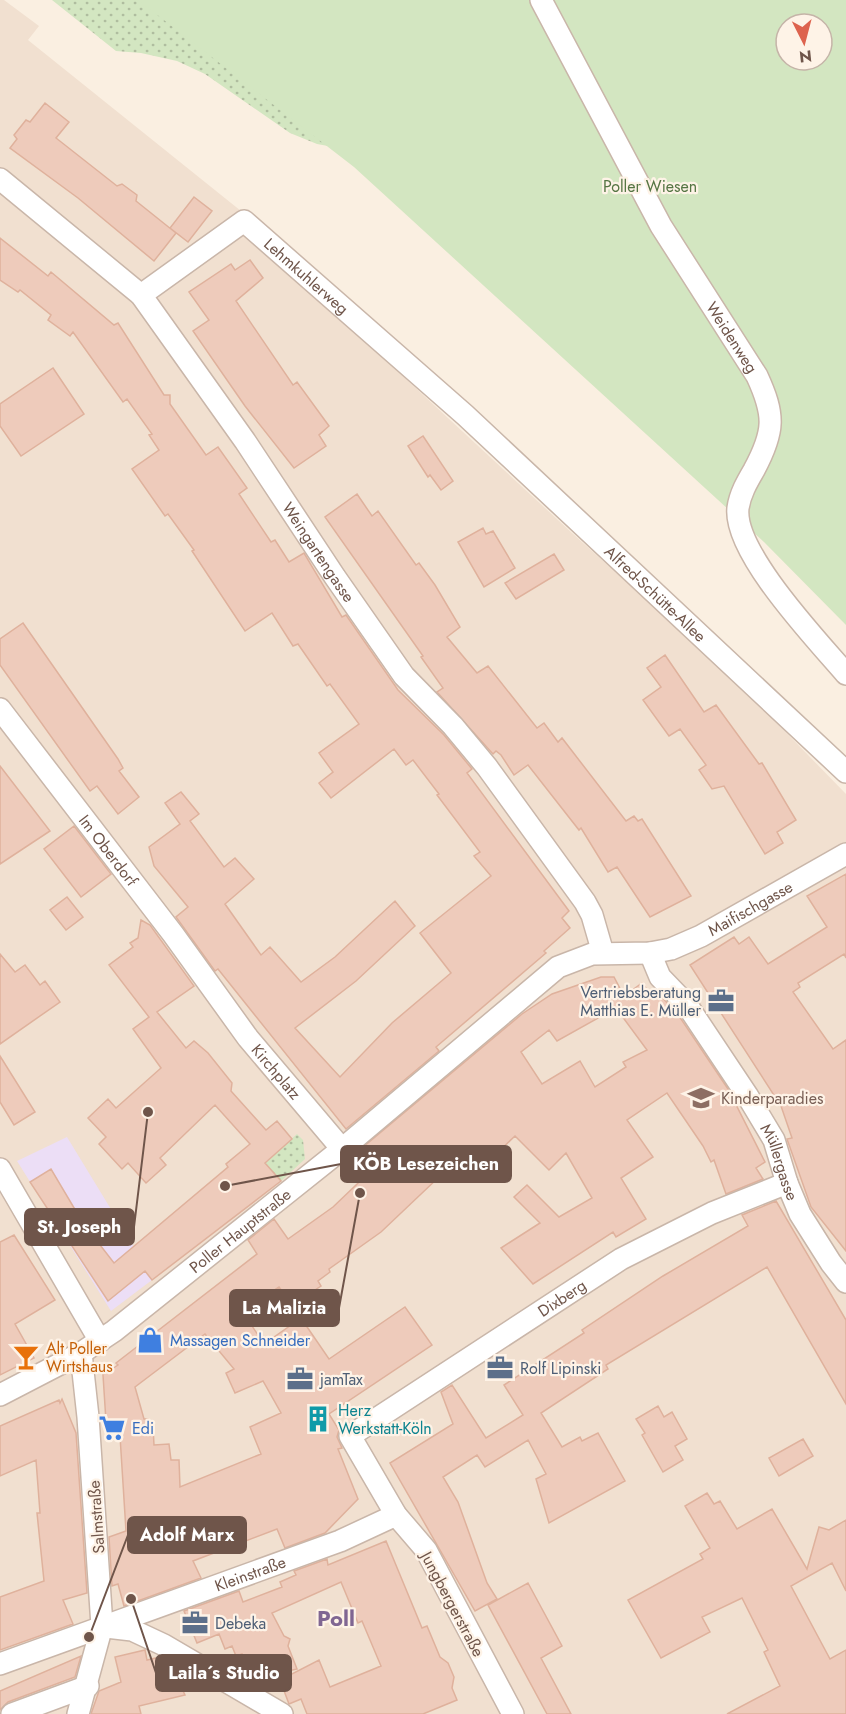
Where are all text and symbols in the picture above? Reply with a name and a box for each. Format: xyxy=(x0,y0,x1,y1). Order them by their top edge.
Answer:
north arrow xyxy=(774,12,834,72)
text: N xyxy=(798,44,813,69)
park label: Poller Wiesen xyxy=(603,175,697,198)
street label: Lehmkuhlerweg xyxy=(259,233,354,320)
street label: Weidenweg xyxy=(700,297,763,378)
street label: Weingartengasse xyxy=(276,498,360,607)
street label: Alfred-Schütte-Allee xyxy=(599,540,711,647)
street label: Im Oberdorf xyxy=(73,810,143,891)
street label: Maifischgasse xyxy=(704,875,797,942)
place label: Vertriebsberatung Matthias E. Müller xyxy=(580,981,701,1022)
office icon: Vertriebsberatung Matthias E. Müller xyxy=(706,986,736,1016)
street label: Kirchplatz xyxy=(246,1039,307,1105)
school or university icon: Kinderparadies xyxy=(686,1083,716,1113)
place label: Kinderparadies xyxy=(721,1087,823,1110)
street label: Müllergasse xyxy=(755,1119,804,1204)
callout: KÖB Lesezeichen xyxy=(341,1146,511,1182)
text: KÖB Lesezeichen xyxy=(353,1151,499,1177)
street label: Poller Hauptstraße xyxy=(184,1183,296,1279)
callout: St. Joseph xyxy=(25,1209,134,1245)
text: St. Joseph xyxy=(37,1214,121,1240)
street label: Dixberg xyxy=(533,1274,591,1322)
callout: La Malizia xyxy=(230,1290,339,1326)
text: La Malizia xyxy=(242,1295,326,1321)
shop icon: Massagen Schneider xyxy=(135,1325,165,1355)
place label: Massagen Schneider xyxy=(170,1329,311,1352)
place label: Alt Poller Wirtshaus xyxy=(46,1337,113,1378)
bar icon: Alt Poller Wirtshaus xyxy=(11,1342,41,1372)
office icon: Rolf Lipinski xyxy=(485,1353,515,1383)
place label: Rolf Lipinski xyxy=(520,1357,601,1380)
office icon: jamTax xyxy=(285,1364,315,1394)
place label: jamTax xyxy=(319,1368,363,1391)
place label: Herz Werkstatt-Köln xyxy=(338,1399,432,1440)
building icon: Herz Werkstatt-Köln xyxy=(303,1404,333,1434)
supermarket icon: Edi xyxy=(97,1413,127,1443)
place label: Edi xyxy=(132,1417,154,1440)
street label: Salmstraße xyxy=(82,1480,111,1554)
callout: Adolf Marx xyxy=(128,1517,246,1553)
text: Adolf Marx xyxy=(139,1522,235,1548)
street label: Jungbergerstraße xyxy=(414,1546,490,1661)
street label: Kleinstraße xyxy=(211,1551,289,1597)
district label: Poll xyxy=(317,1602,355,1634)
office icon: Debeka xyxy=(180,1608,210,1638)
place label: Debeka xyxy=(215,1612,266,1635)
callout: Laila´s Studio xyxy=(156,1655,291,1691)
text: Laila´s Studio xyxy=(168,1660,280,1686)

